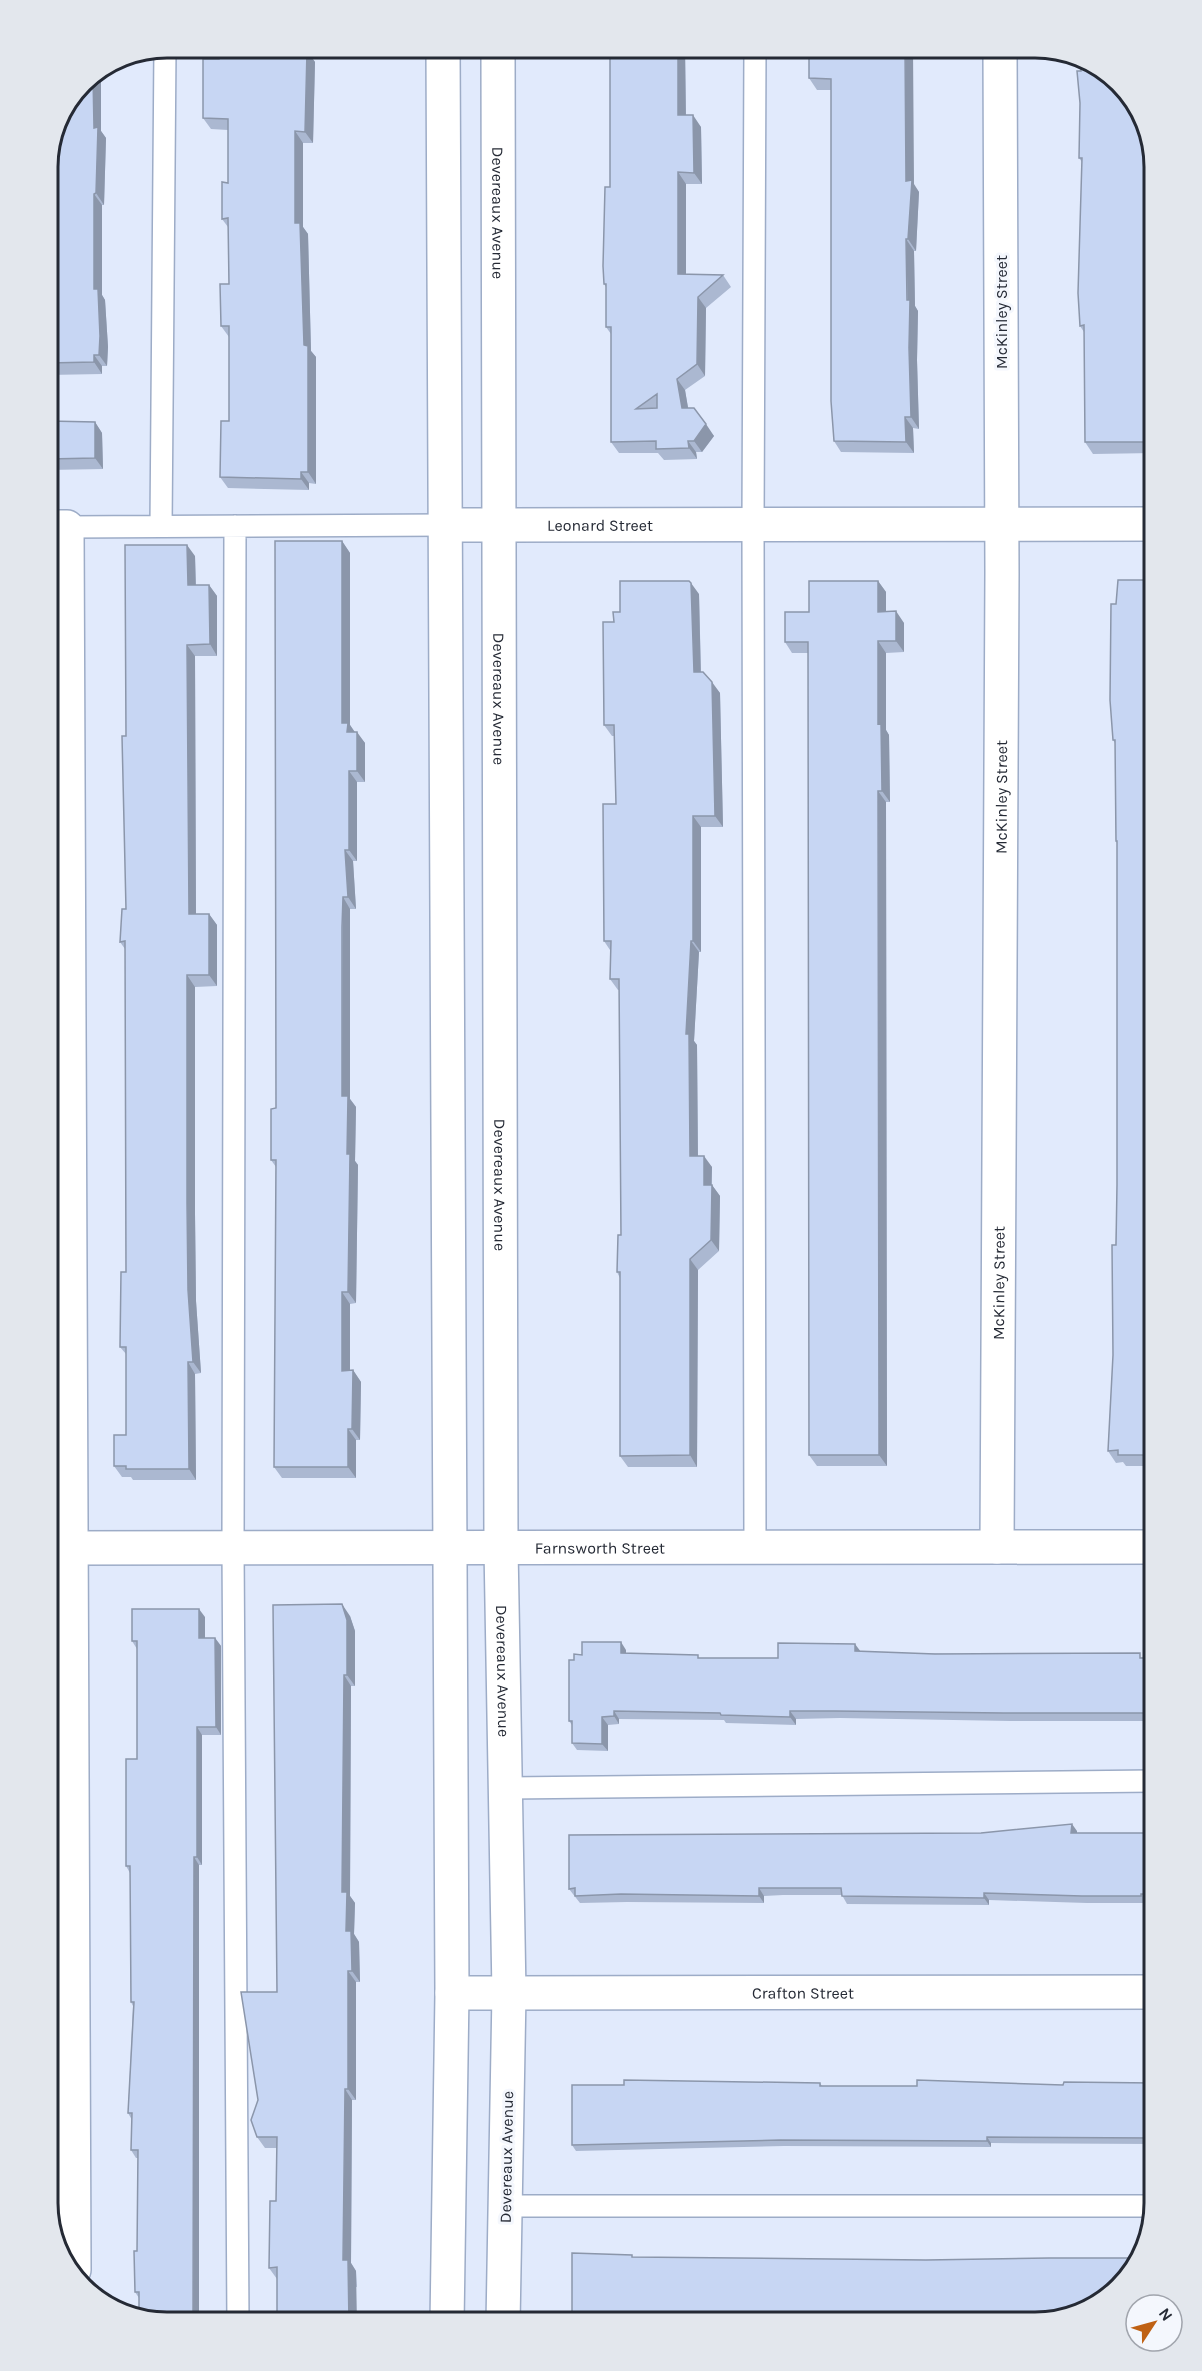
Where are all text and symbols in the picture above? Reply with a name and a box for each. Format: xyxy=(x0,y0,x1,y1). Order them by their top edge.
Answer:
street label: Devereaux Avenue xyxy=(488,147,507,279)
street label: McKinley Street xyxy=(992,255,1011,369)
street label: Leonard Street xyxy=(547,516,653,535)
street label: Devereaux Avenue xyxy=(489,633,508,765)
street label: McKinley Street xyxy=(992,740,1011,854)
street label: Devereaux Avenue xyxy=(490,1119,509,1251)
street label: McKinley Street xyxy=(989,1226,1009,1340)
street label: Farnsworth Street xyxy=(535,1538,665,1558)
street label: Devereaux Avenue xyxy=(492,1605,513,1737)
street label: Crafton Street xyxy=(752,1983,854,2003)
street label: Devereaux Avenue xyxy=(496,2091,517,2223)
north arrow xyxy=(1124,2293,1184,2353)
text: N xyxy=(1155,2304,1177,2325)

